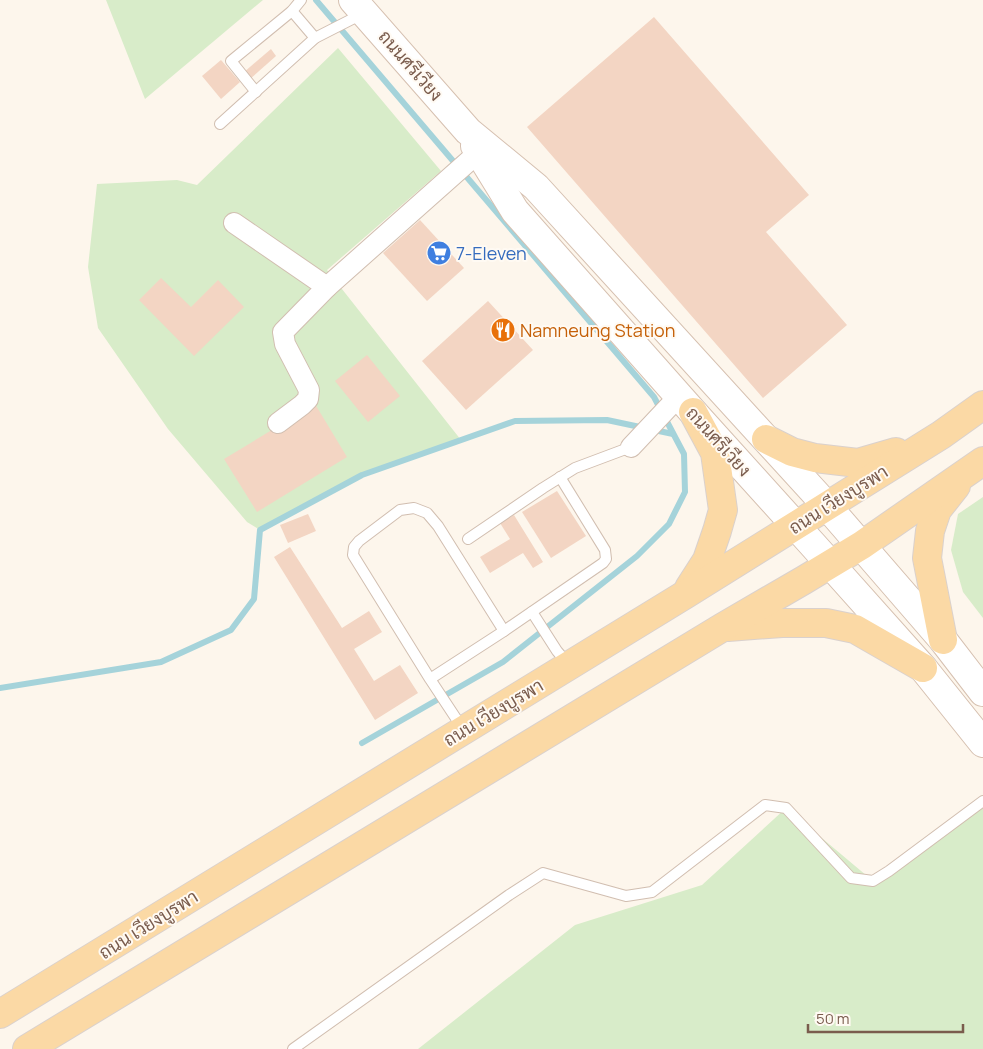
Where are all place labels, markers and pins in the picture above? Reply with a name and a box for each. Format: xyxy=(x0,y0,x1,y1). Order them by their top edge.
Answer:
supermarket icon: 7-Eleven xyxy=(426,240,452,266)
place label: 7-Eleven xyxy=(456,241,527,265)
restaurant icon: Namneung Station xyxy=(490,317,516,343)
place label: Namneung Station xyxy=(520,318,675,342)

